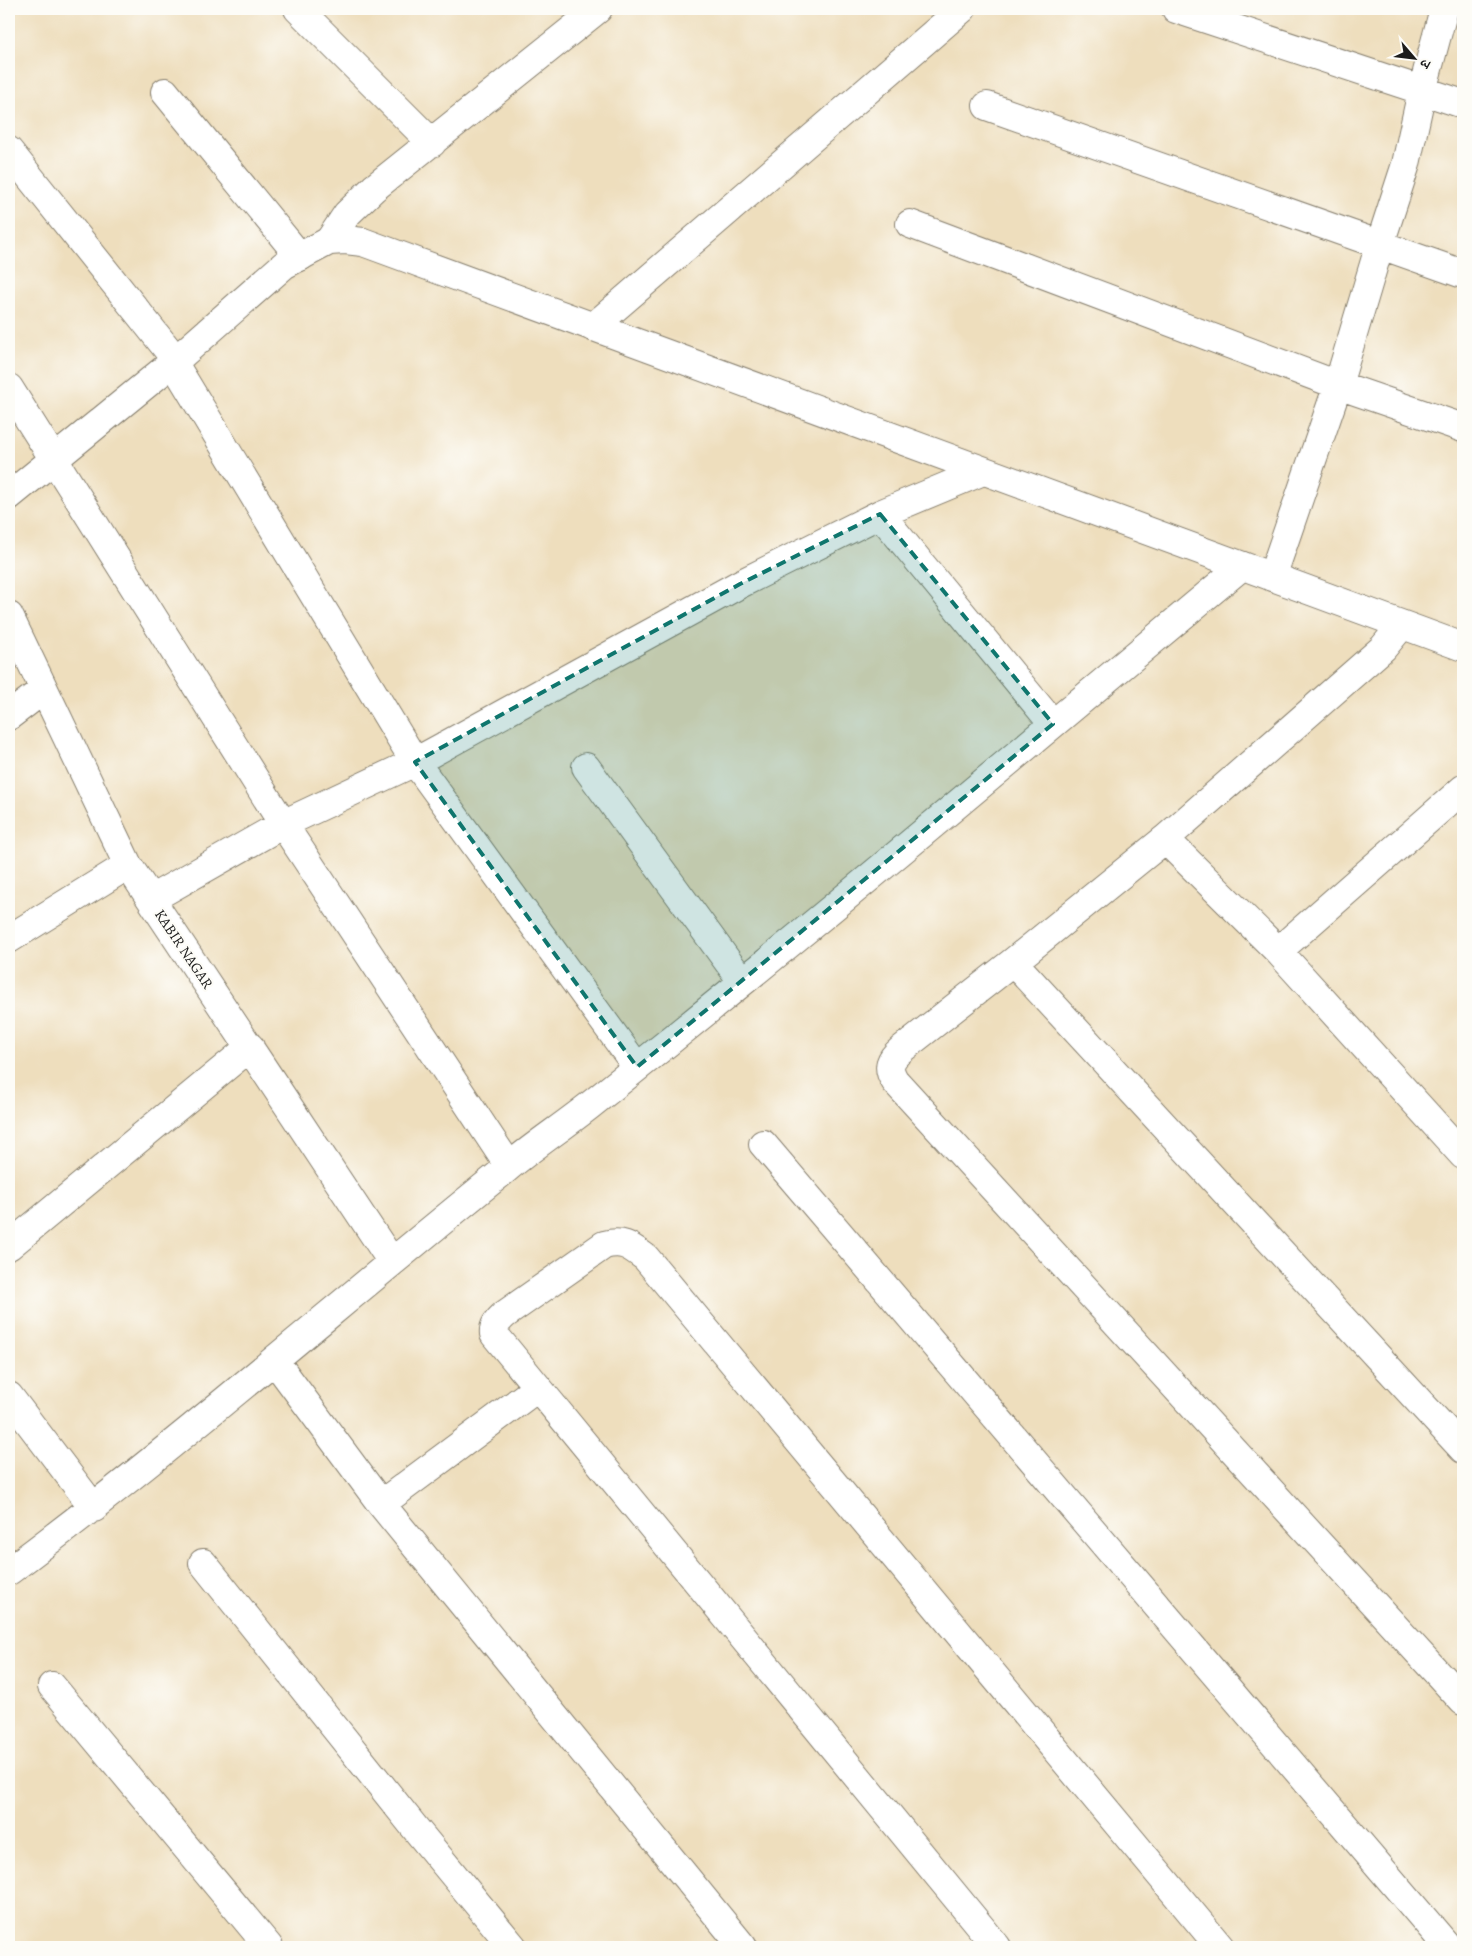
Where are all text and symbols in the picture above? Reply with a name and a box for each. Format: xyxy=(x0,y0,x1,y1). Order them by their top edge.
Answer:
north arrow xyxy=(1390,32,1440,82)
text: उ xyxy=(1415,55,1436,72)
street label: KABIR NAGAR xyxy=(150,905,218,993)

